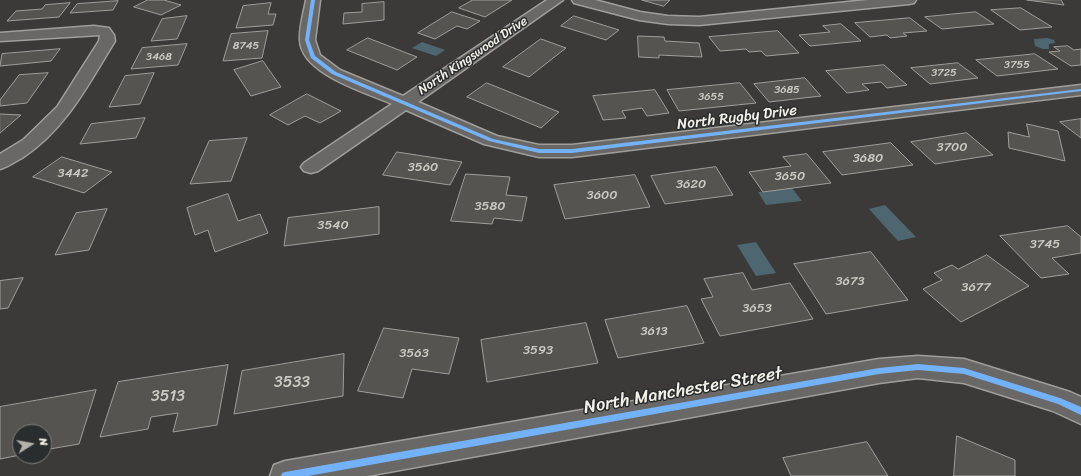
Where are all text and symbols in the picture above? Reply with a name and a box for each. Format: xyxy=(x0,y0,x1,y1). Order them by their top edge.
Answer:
street label: North Kingswood Drive xyxy=(415,13,531,99)
house number: 8745 xyxy=(233,39,259,53)
house number: 3468 xyxy=(146,50,172,64)
house number: 3755 xyxy=(1004,58,1030,72)
house number: 3725 xyxy=(931,66,957,80)
house number: 3685 xyxy=(774,83,800,97)
house number: 3655 xyxy=(698,90,724,104)
street label: North Rugby Drive xyxy=(676,102,798,134)
house number: 3700 xyxy=(937,140,967,156)
house number: 3680 xyxy=(853,151,883,167)
house number: 3560 xyxy=(408,160,438,176)
house number: 3442 xyxy=(58,166,88,182)
house number: 3650 xyxy=(775,169,805,185)
house number: 3620 xyxy=(676,177,706,193)
house number: 3600 xyxy=(587,188,617,204)
house number: 3580 xyxy=(474,199,506,215)
house number: 3540 xyxy=(317,218,349,234)
house number: 3745 xyxy=(1030,237,1060,253)
house number: 3673 xyxy=(835,274,865,290)
house number: 3677 xyxy=(961,280,991,296)
house number: 3653 xyxy=(742,301,772,317)
house number: 3613 xyxy=(640,324,668,340)
house number: 3593 xyxy=(523,343,553,359)
house number: 3563 xyxy=(399,346,429,362)
street label: North Manchester Street xyxy=(582,363,784,419)
house number: 3533 xyxy=(274,373,310,393)
house number: 3513 xyxy=(151,387,185,407)
north arrow xyxy=(12,424,52,464)
text: N xyxy=(33,436,53,447)

